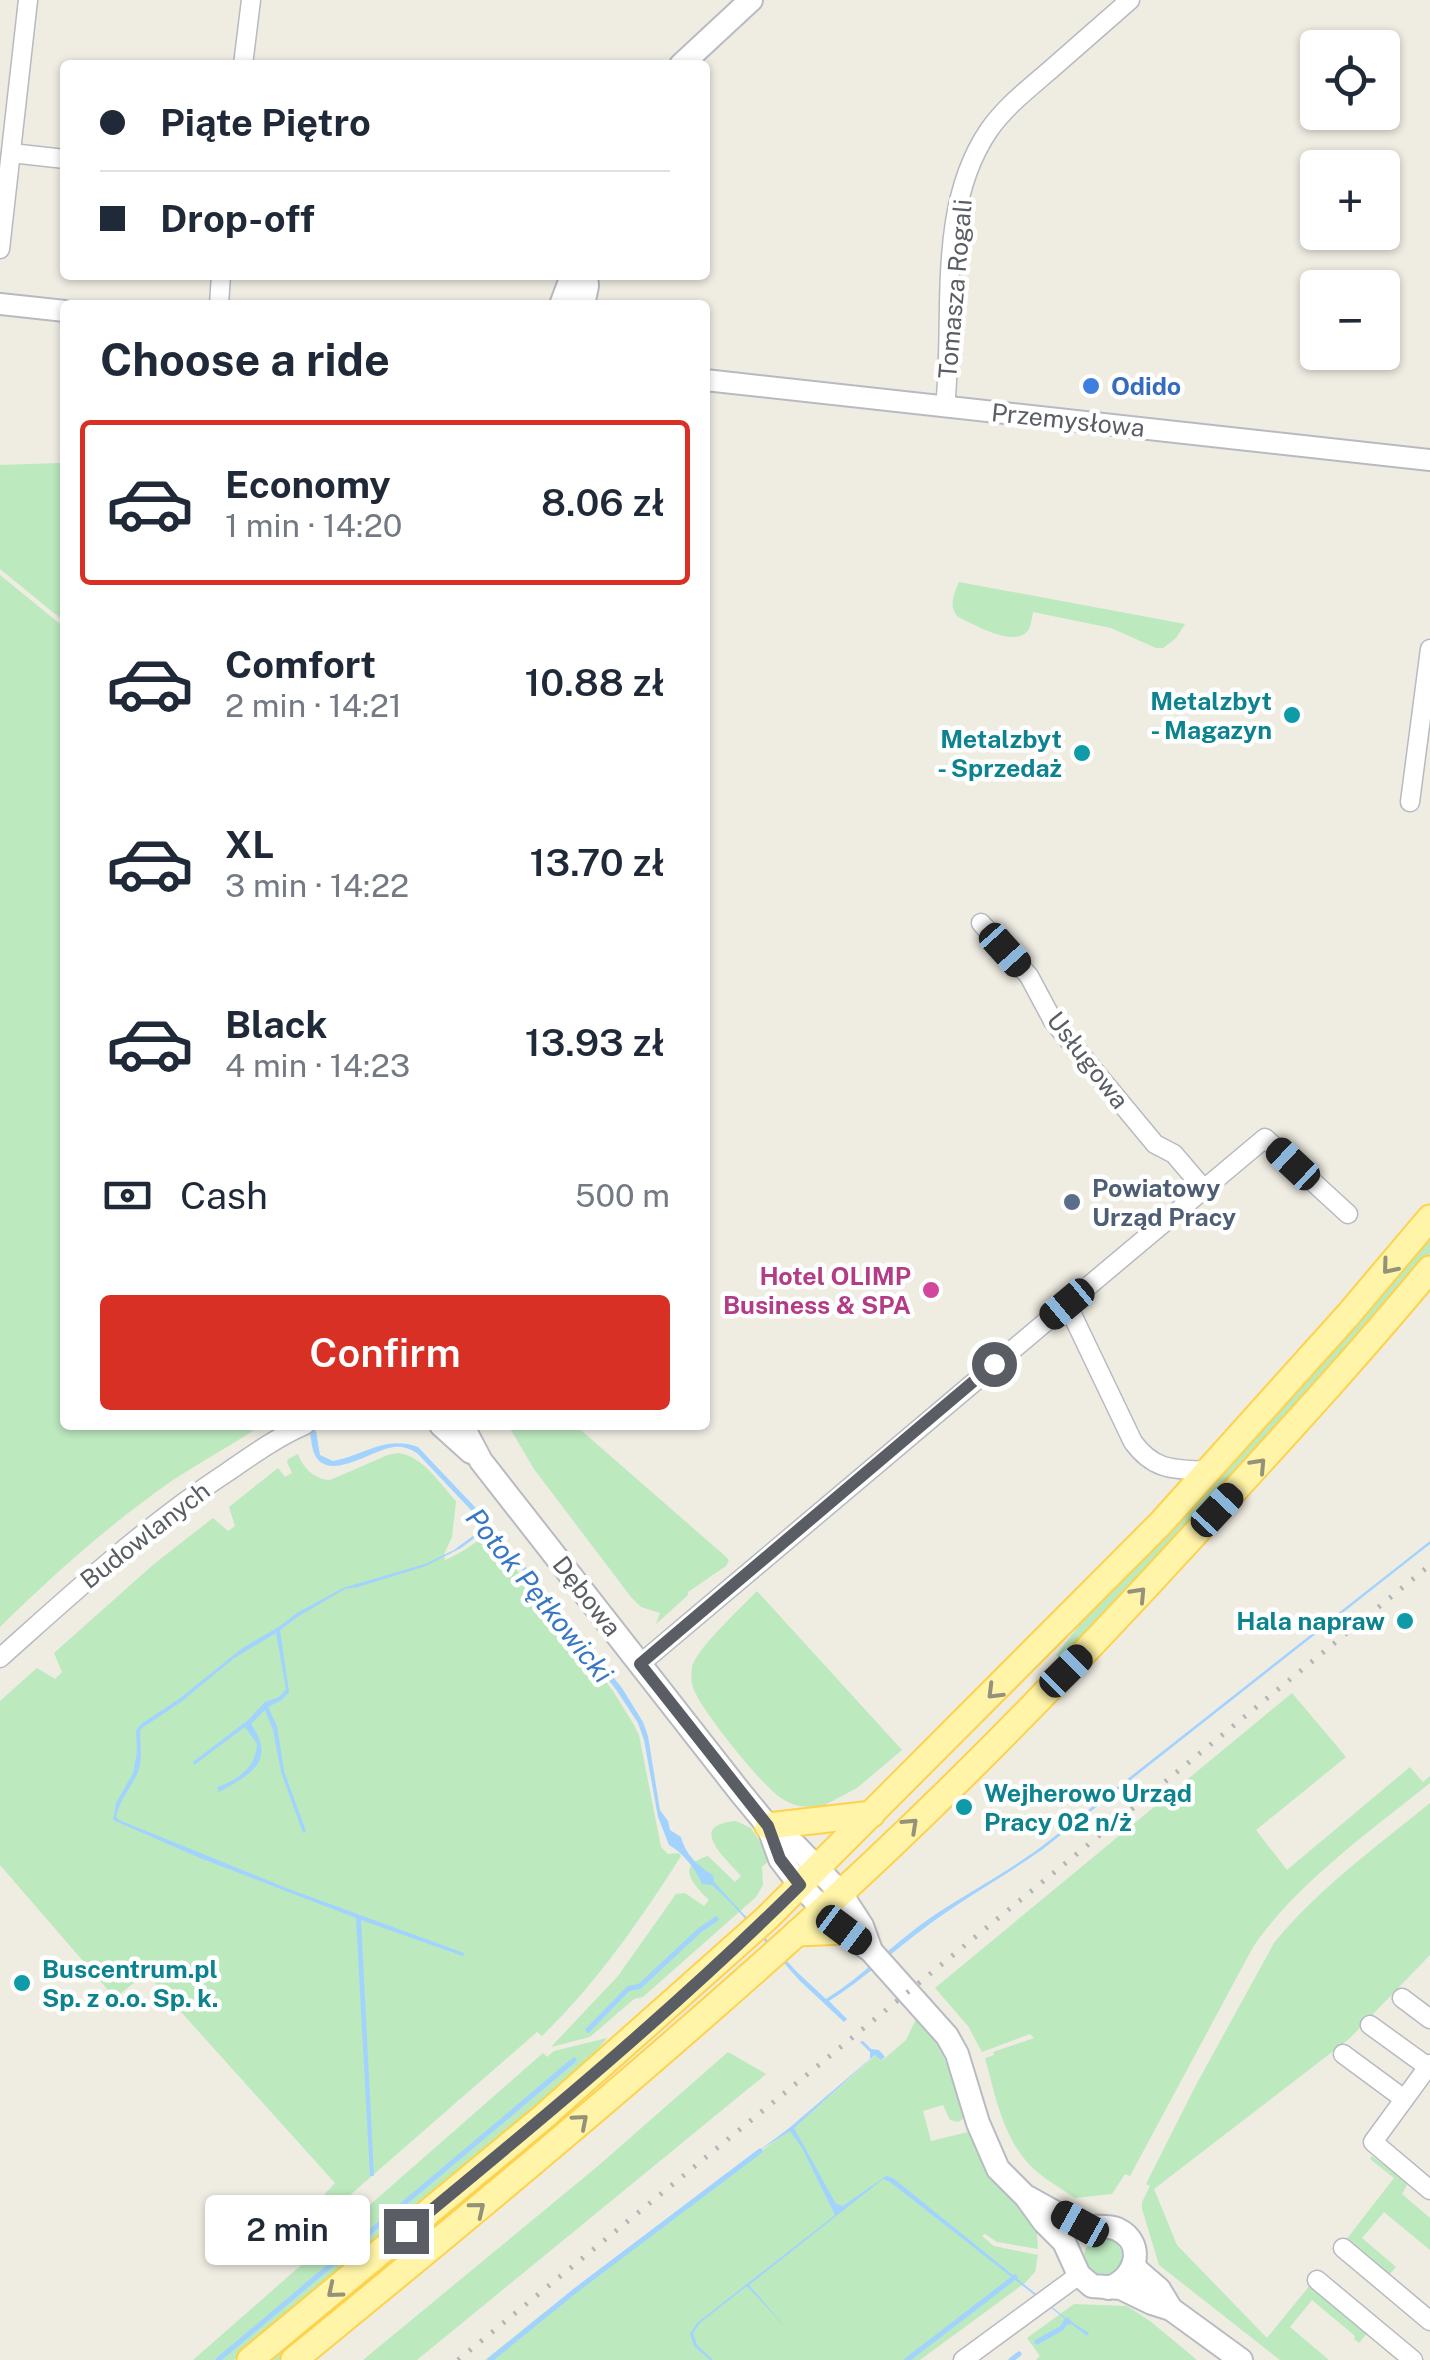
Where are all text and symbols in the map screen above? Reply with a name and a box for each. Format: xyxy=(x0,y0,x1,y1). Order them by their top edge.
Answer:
map controls xyxy=(1300,30,1400,370)
button: locate xyxy=(1300,30,1400,130)
text: Piąte Piętro xyxy=(160,100,371,145)
button: + xyxy=(1300,150,1400,250)
text: Drop-off xyxy=(160,196,315,241)
street label: Tomasza Rogali xyxy=(932,198,978,380)
button: − xyxy=(1300,270,1400,370)
text: Choose a ride xyxy=(100,333,390,386)
place label: Odido xyxy=(1111,371,1181,401)
marker: Odido xyxy=(1080,375,1102,397)
street label: Przemysłowa xyxy=(990,397,1146,443)
icon: car xyxy=(105,458,195,548)
text: Economy xyxy=(225,462,391,507)
text: 8.06 zł xyxy=(541,480,665,525)
text: 1 min · 14:20 xyxy=(225,507,402,544)
icon: car xyxy=(105,638,195,728)
text: Comfort xyxy=(225,642,376,687)
text: 10.88 zł xyxy=(524,660,665,705)
place label: Metalzbyt - Magazyn xyxy=(1150,686,1272,745)
text: 2 min · 14:21 xyxy=(225,687,402,724)
marker: Metalzbyt - Magazyn xyxy=(1281,704,1303,726)
place label: Metalzbyt - Sprzedaż xyxy=(937,724,1062,783)
marker: Metalzbyt - Sprzedaż xyxy=(1071,742,1093,764)
icon: car xyxy=(105,818,195,908)
text: XL xyxy=(225,822,274,867)
text: 13.70 zł xyxy=(530,840,665,885)
text: 3 min · 14:22 xyxy=(225,867,409,904)
car xyxy=(974,918,1036,982)
icon: car xyxy=(105,998,195,1088)
text: Black xyxy=(225,1002,328,1047)
street label: Usługowa xyxy=(1041,1005,1135,1115)
text: 13.93 zł xyxy=(525,1020,665,1065)
text: 4 min · 14:23 xyxy=(225,1047,410,1084)
car xyxy=(1261,1133,1325,1195)
icon: cash xyxy=(100,1168,155,1223)
text: Cash xyxy=(180,1173,268,1218)
place label: Powiatowy Urząd Pracy xyxy=(1092,1173,1236,1232)
text: 500 m xyxy=(575,1177,670,1214)
marker: Powiatowy Urząd Pracy xyxy=(1061,1191,1083,1213)
one-way arrow xyxy=(1383,1255,1401,1273)
place label: Hotel OLIMP Business & SPA xyxy=(723,1261,911,1320)
car xyxy=(1034,1273,1100,1335)
marker: Hotel OLIMP Business & SPA xyxy=(920,1279,942,1301)
button: Confirm xyxy=(100,1295,670,1410)
route start xyxy=(972,1342,1017,1387)
one-way arrow xyxy=(1248,1458,1266,1477)
street label: Budowlanych xyxy=(74,1475,216,1595)
car xyxy=(1186,1478,1248,1542)
water label: Potok Pętkowicki xyxy=(460,1501,620,1689)
street label: Dębowa xyxy=(546,1550,628,1642)
one-way arrow xyxy=(1127,1587,1145,1606)
place label: Hala napraw xyxy=(1236,1606,1385,1636)
marker: Hala napraw xyxy=(1394,1610,1416,1632)
car xyxy=(1034,1639,1098,1703)
one-way arrow xyxy=(987,1681,1005,1699)
place label: Wejherowo Urząd Pracy 02 n/ż xyxy=(984,1778,1192,1837)
marker: Wejherowo Urząd Pracy 02 n/ż xyxy=(953,1796,975,1818)
one-way arrow xyxy=(899,1819,918,1837)
car xyxy=(811,1900,877,1960)
place label: Buscentrum.pl Sp. z o.o. Sp. k. xyxy=(42,1954,218,2013)
marker: Buscentrum.pl Sp. z o.o. Sp. k. xyxy=(11,1972,33,1994)
one-way arrow xyxy=(569,2114,588,2132)
callout: 2 min xyxy=(206,2196,371,2266)
car xyxy=(1046,2196,1114,2252)
one-way arrow xyxy=(467,2203,485,2221)
route end xyxy=(384,2209,429,2254)
text: 2 min xyxy=(246,2211,329,2248)
one-way arrow xyxy=(328,2279,346,2297)

